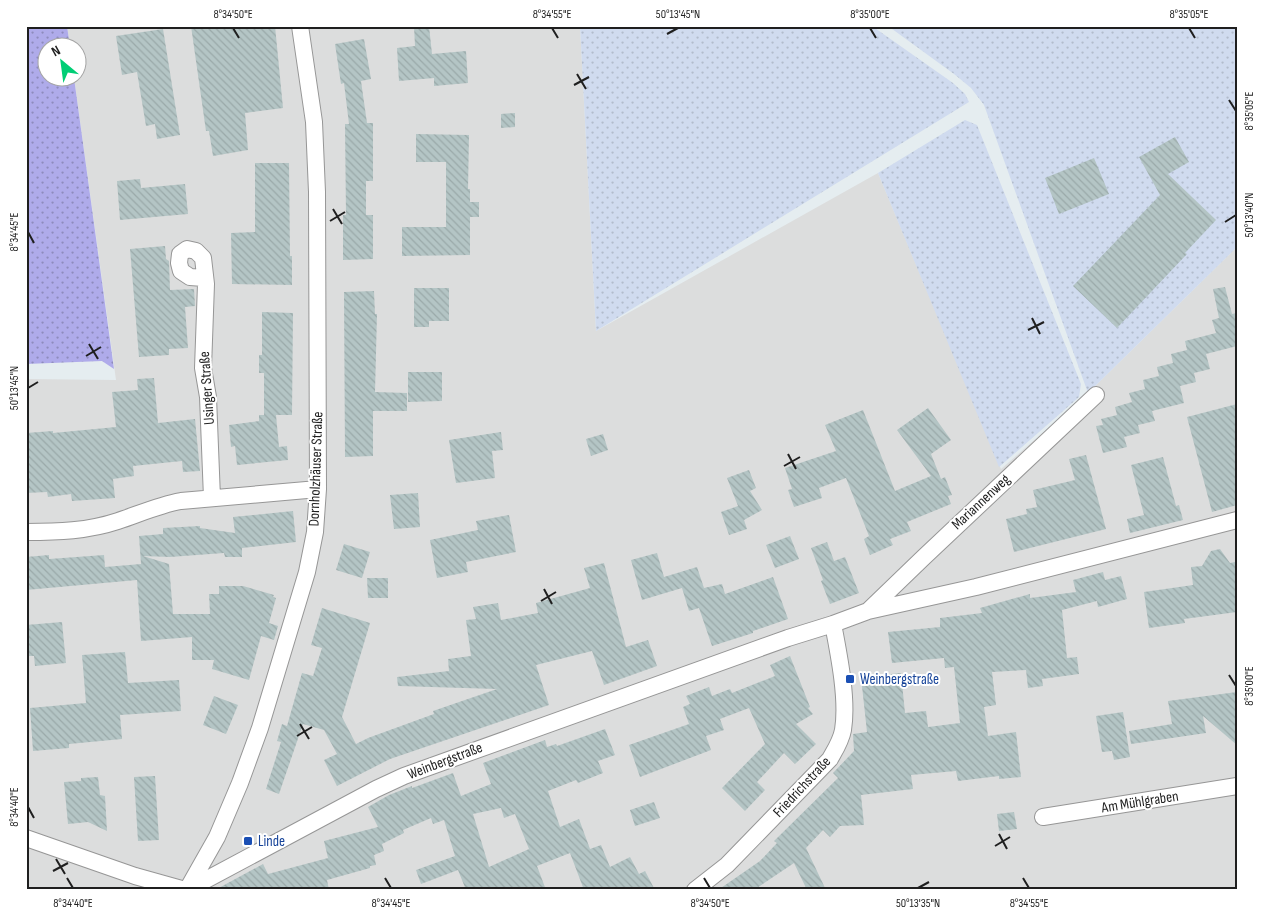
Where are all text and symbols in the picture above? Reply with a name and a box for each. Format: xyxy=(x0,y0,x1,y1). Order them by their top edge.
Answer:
text: 8°34'50"E xyxy=(213,7,253,22)
text: 8°34'55"E xyxy=(533,7,571,22)
text: 50°13'45"N xyxy=(656,7,700,22)
text: 8°35'00"E xyxy=(850,7,890,22)
text: 8°35'05"E xyxy=(1170,7,1209,22)
north arrow xyxy=(38,38,88,88)
text: N xyxy=(49,42,63,60)
text: 8°35'05"E xyxy=(1242,91,1257,131)
text: 50°13'40"N xyxy=(1242,193,1257,237)
text: 8°34'45"E xyxy=(7,212,22,251)
street label: Usinger Straße xyxy=(195,351,219,425)
text: 50°13'45"N xyxy=(7,366,22,410)
street label: Dornholzhäuser Straße xyxy=(305,411,327,527)
street label: Mariannenweg xyxy=(948,470,1014,534)
text: 8°35'00"E xyxy=(1242,666,1257,706)
place label: Weinbergstraße xyxy=(860,670,939,689)
marker: Weinbergstraße xyxy=(844,673,856,685)
street label: Weinbergstraße xyxy=(405,738,485,784)
street label: Friedrichstraße xyxy=(769,752,835,822)
text: 8°34'40"E xyxy=(7,787,22,827)
street label: Am Mühlgraben xyxy=(1099,787,1180,818)
place label: Linde xyxy=(258,832,285,851)
marker: Linde xyxy=(242,835,254,847)
text: 8°34'40"E xyxy=(53,896,93,911)
text: 8°34'45"E xyxy=(372,896,411,911)
text: 8°34'50"E xyxy=(690,896,730,911)
text: 50°13'35"N xyxy=(896,896,940,911)
text: 8°34'55"E xyxy=(1010,896,1048,911)

